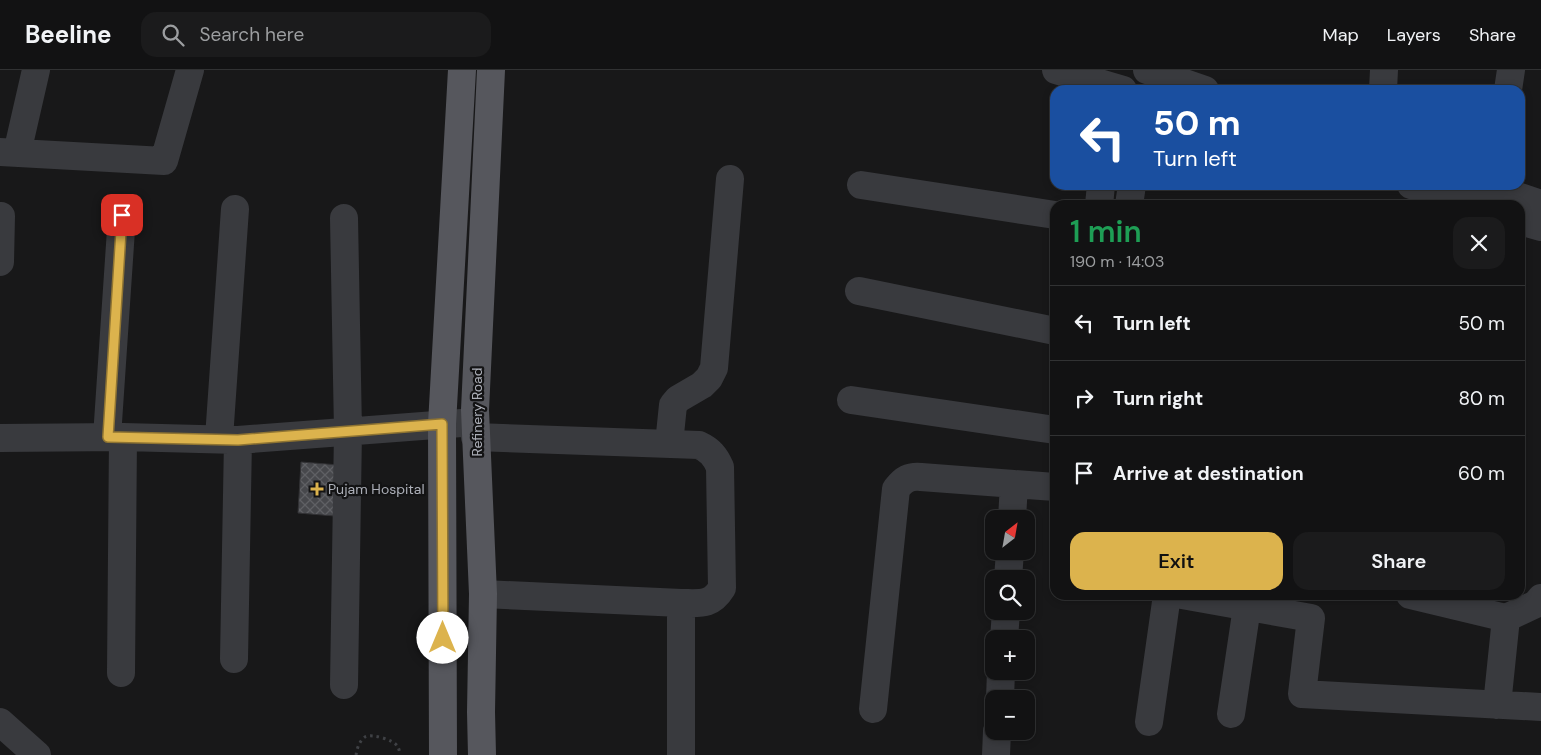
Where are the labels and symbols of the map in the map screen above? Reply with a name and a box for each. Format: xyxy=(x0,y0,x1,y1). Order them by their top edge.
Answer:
pin xyxy=(101,194,143,236)
street label: Refinery Road xyxy=(468,368,486,457)
place label: Pujam Hospital xyxy=(328,480,425,498)
marker: Pujam Hospital xyxy=(310,482,324,496)
north arrow xyxy=(985,510,1035,560)
position arrow xyxy=(416,611,468,663)

